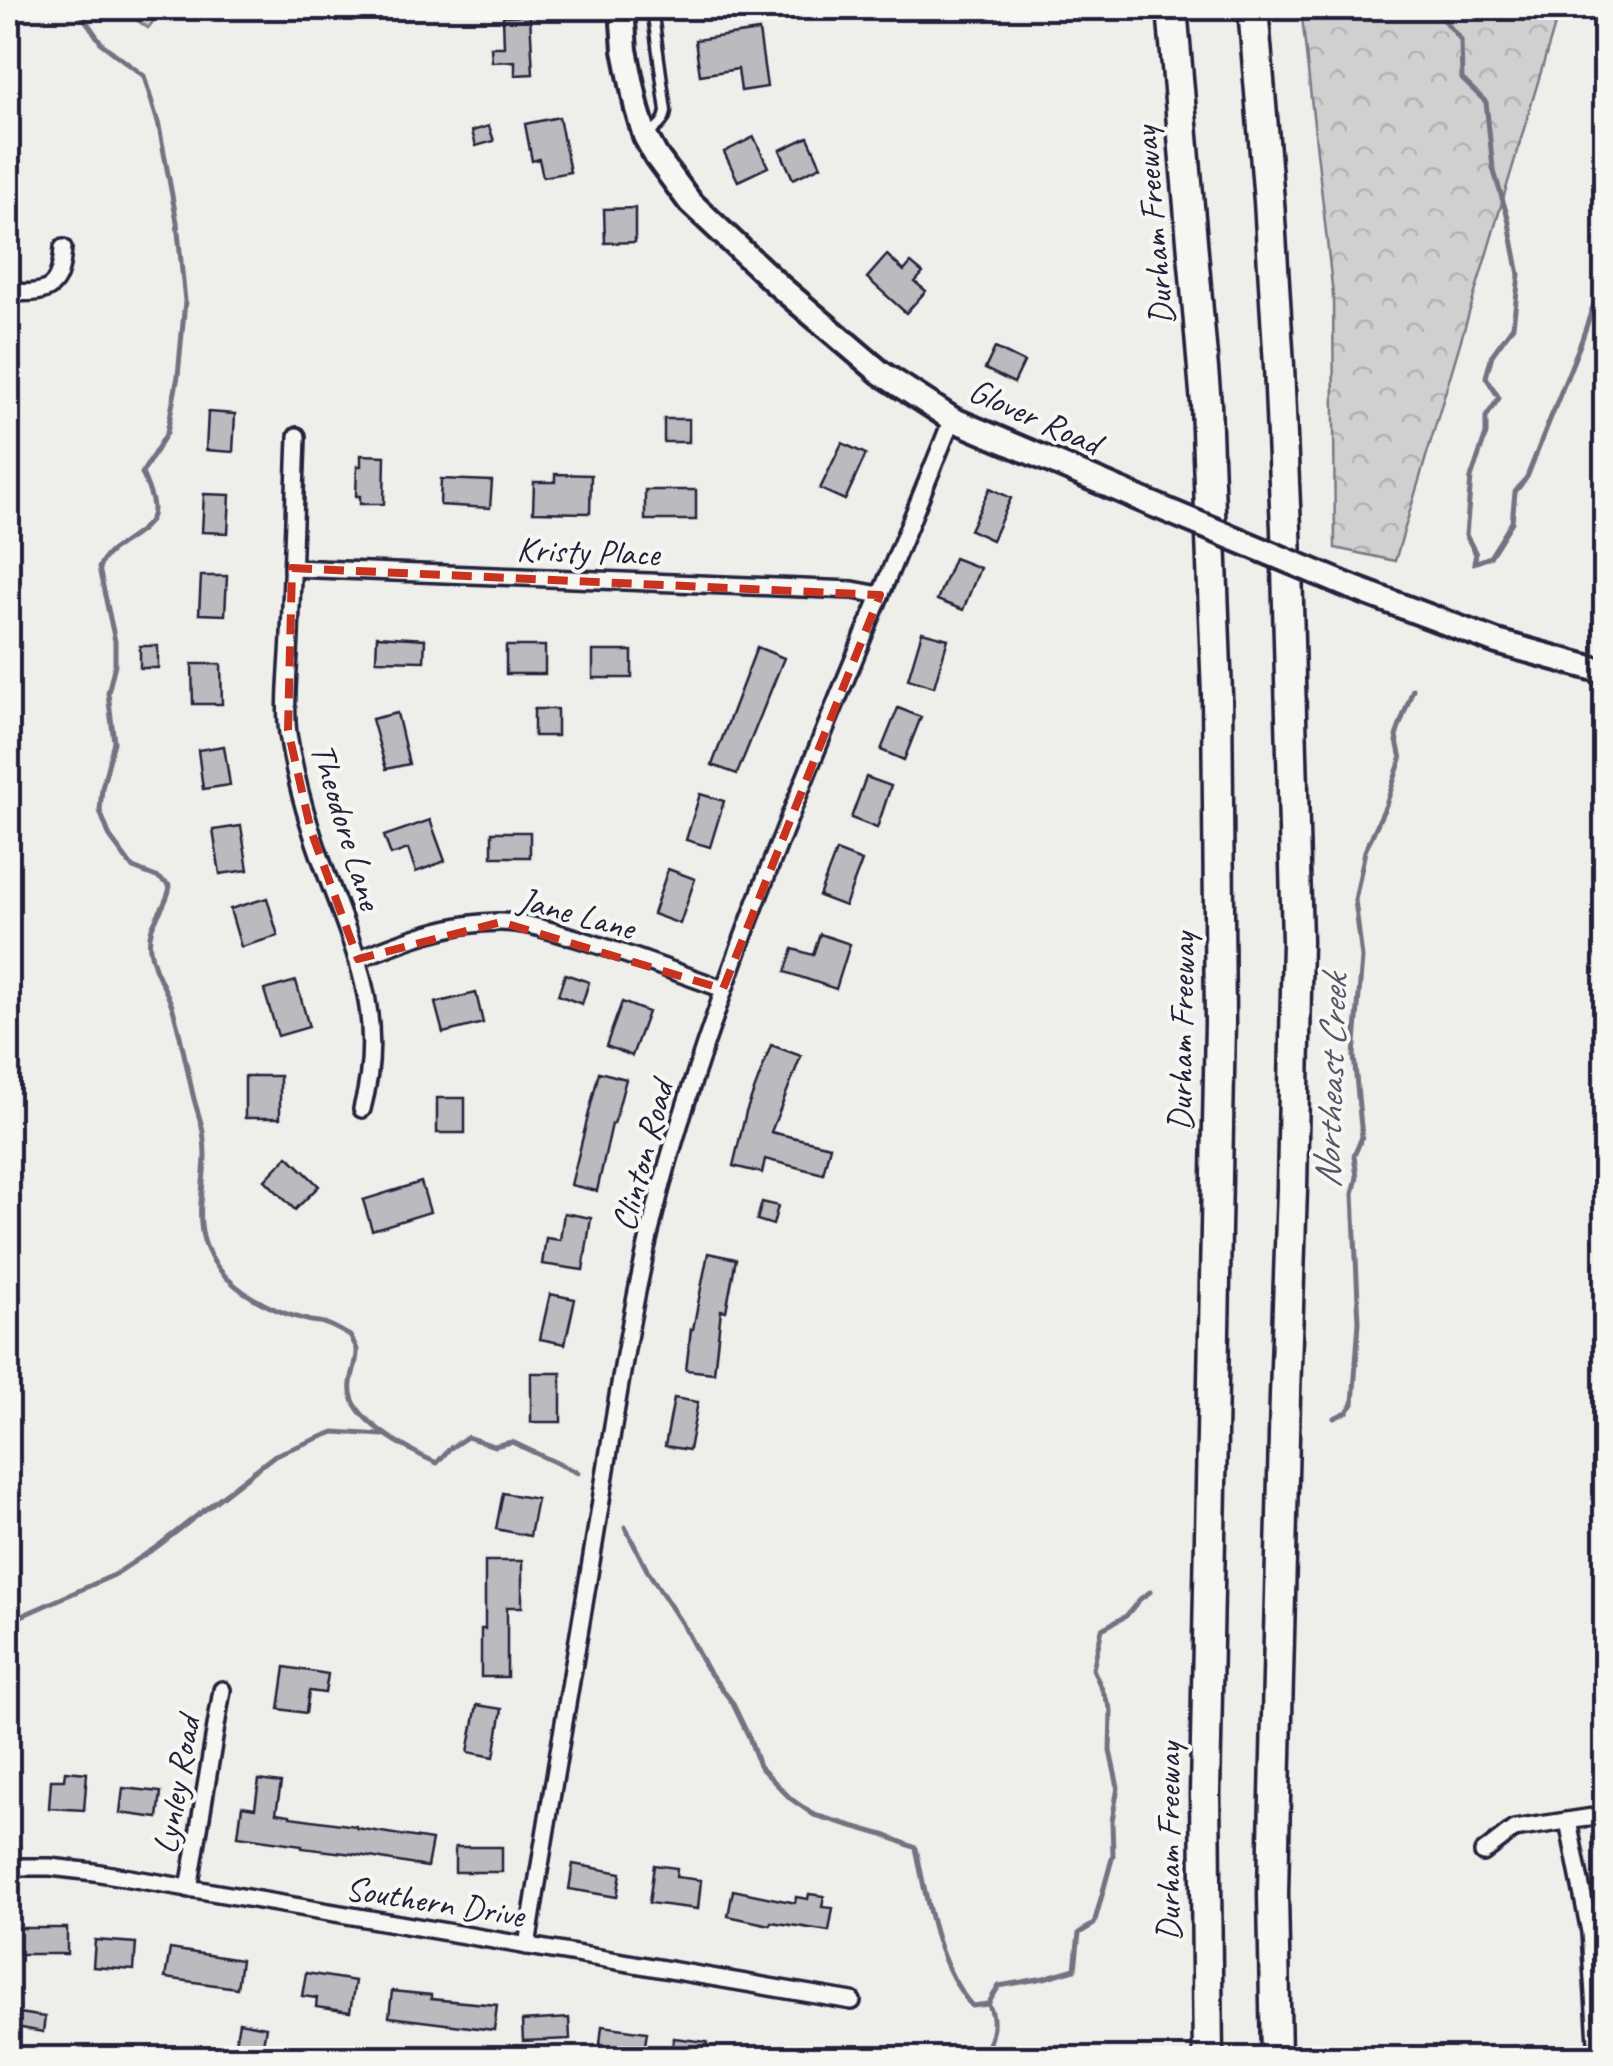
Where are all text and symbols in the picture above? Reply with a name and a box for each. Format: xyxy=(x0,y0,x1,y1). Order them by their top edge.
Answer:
street label: Durham Freeway xyxy=(1122,122,1185,327)
street label: Glover Road xyxy=(962,368,1112,468)
street label: Kristy Place xyxy=(516,527,663,577)
street label: Theodore Lane xyxy=(300,738,394,917)
street label: Jane Lane xyxy=(512,876,642,951)
street label: Durham Freeway xyxy=(1157,929,1206,1132)
water label: Northeast Creek xyxy=(1303,969,1358,1189)
street label: Clinton Road xyxy=(601,1071,685,1236)
street label: Lynley Road xyxy=(142,1708,212,1857)
street label: Durham Freeway xyxy=(1146,1740,1191,1941)
street label: Southern Drive xyxy=(343,1865,530,1938)

